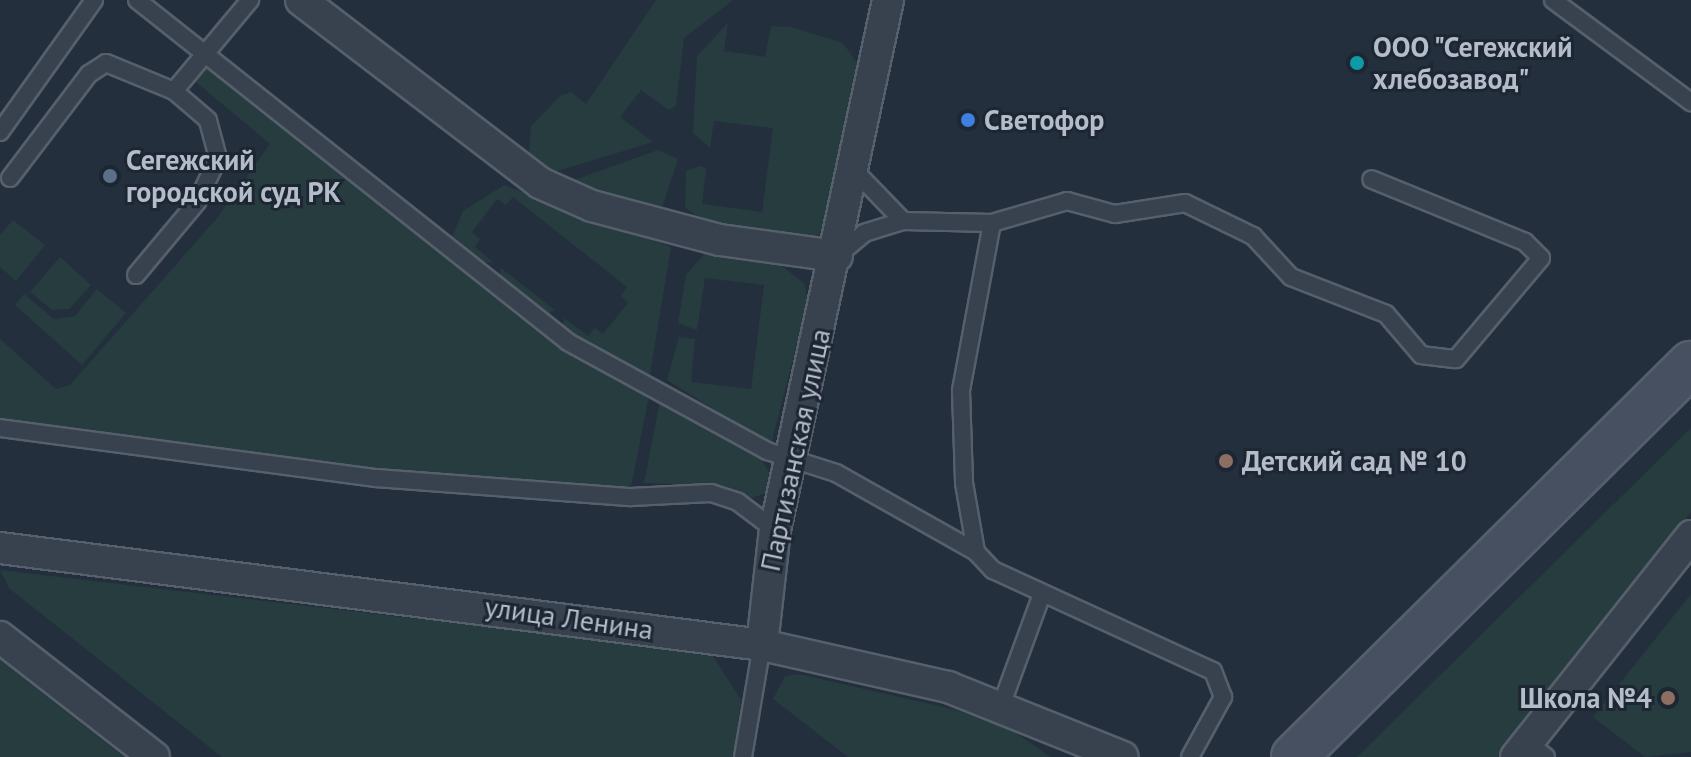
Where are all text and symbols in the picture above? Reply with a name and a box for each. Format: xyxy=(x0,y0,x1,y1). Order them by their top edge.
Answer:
place label: ООО "Сегежский хлебозавод" xyxy=(1373,30,1575,96)
marker: ООО "Сегежский хлебозавод" xyxy=(1348,54,1366,72)
place label: Светофор xyxy=(984,103,1104,137)
marker: Светофор xyxy=(959,111,977,129)
place label: Сегежский городской суд РК xyxy=(126,143,341,209)
marker: Сегежский городской суд РК xyxy=(101,167,119,185)
street label: Партизанская улица xyxy=(753,326,837,574)
place label: Детский сад № 10 xyxy=(1242,444,1467,478)
marker: Детский сад № 10 xyxy=(1217,452,1235,470)
street label: улица Ленина xyxy=(483,590,655,646)
place label: Школа №4 xyxy=(1520,681,1652,715)
marker: Школа №4 xyxy=(1659,689,1677,707)

